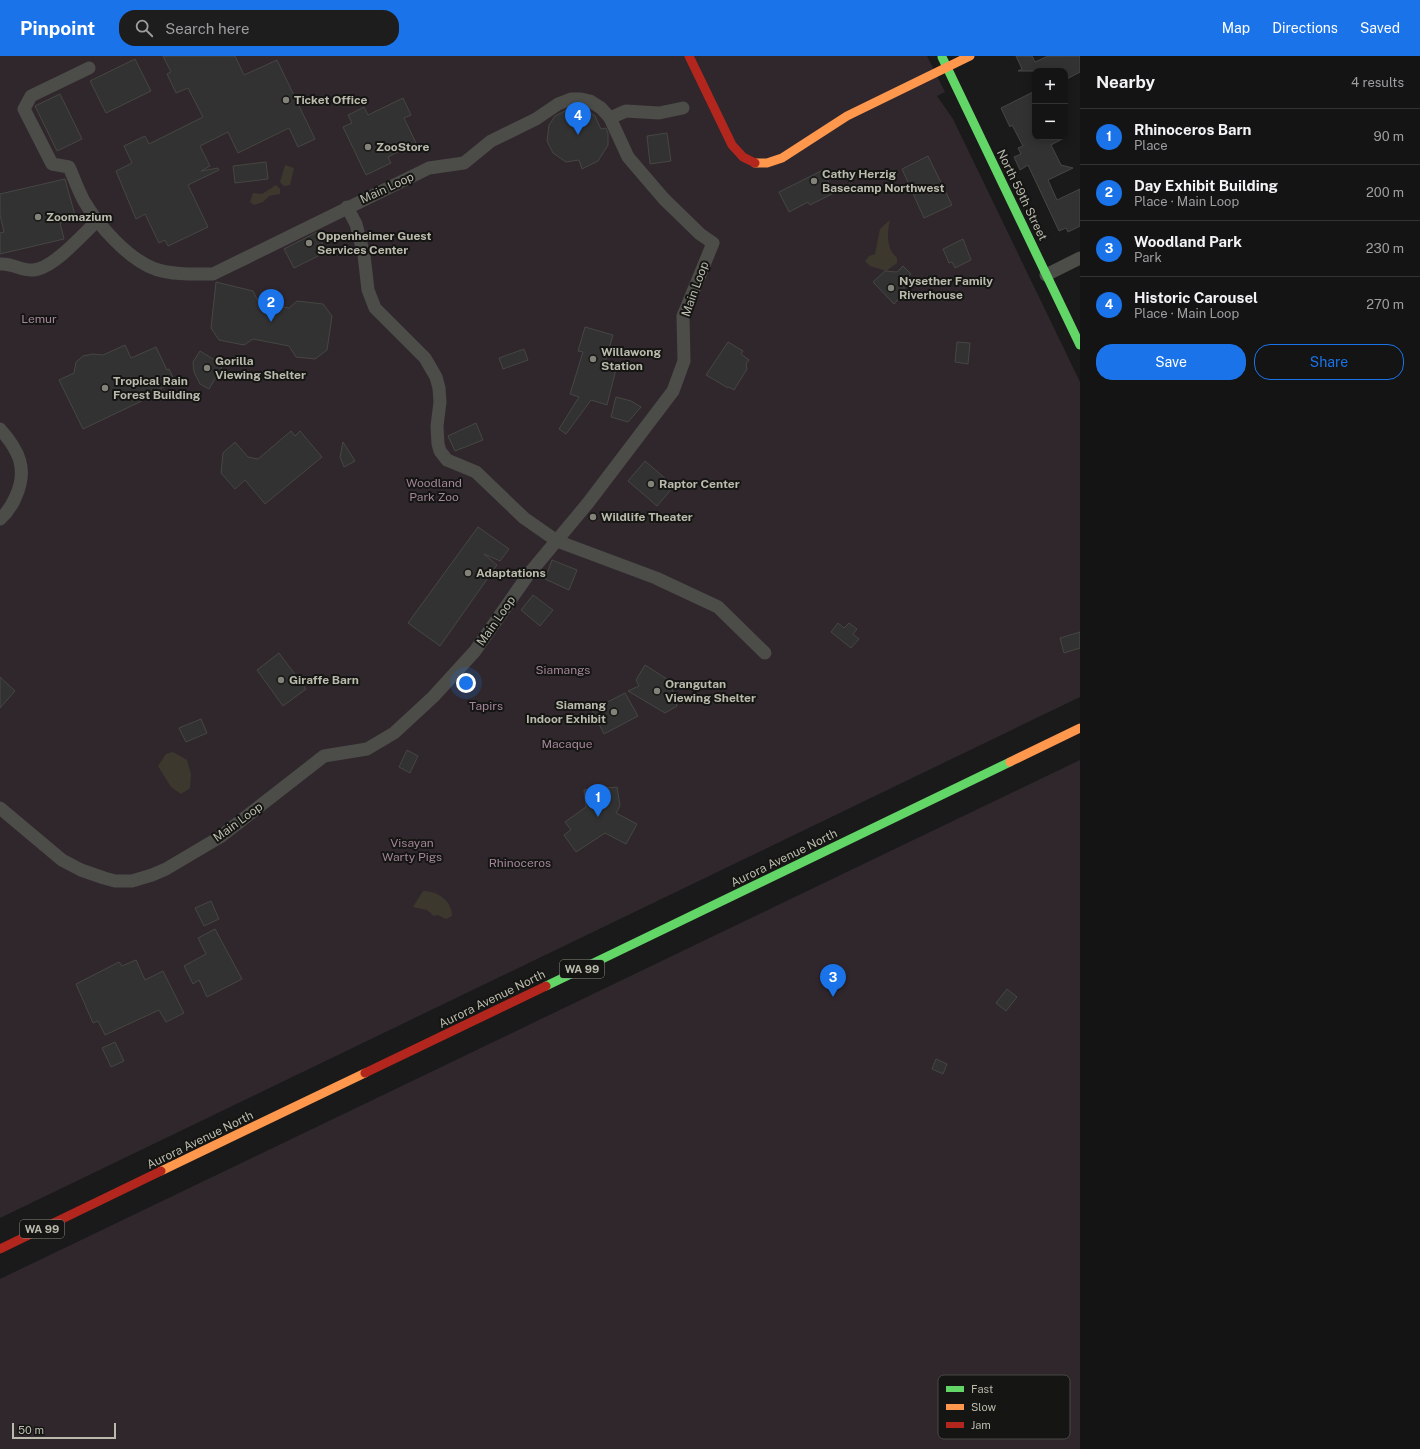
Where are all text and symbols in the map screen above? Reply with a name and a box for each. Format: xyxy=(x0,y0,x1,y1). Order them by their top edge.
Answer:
search box xyxy=(119,10,399,46)
text: Pinpoint xyxy=(20,17,95,39)
icon: search xyxy=(133,17,155,39)
text: Search here xyxy=(165,20,249,37)
text: Map xyxy=(1222,20,1250,36)
text: Directions xyxy=(1272,20,1338,36)
text: Saved xyxy=(1360,20,1400,36)
map controls xyxy=(1032,68,1068,140)
button: + xyxy=(1032,68,1068,104)
text: Nearby xyxy=(1096,72,1155,92)
text: 4 results xyxy=(1351,75,1404,90)
place label: Ticket Office xyxy=(294,93,367,107)
marker: Ticket Office xyxy=(281,95,291,105)
pin: 4 xyxy=(565,102,591,135)
button: − xyxy=(1032,104,1068,140)
text: Rhinoceros Barn xyxy=(1134,121,1251,138)
text: 1 xyxy=(1106,129,1112,144)
text: 90 m xyxy=(1374,129,1404,144)
text: Place xyxy=(1134,138,1168,153)
place label: ZooStore xyxy=(376,140,429,154)
marker: ZooStore xyxy=(363,142,373,152)
street label: North 59th Street xyxy=(994,147,1050,243)
place label: Cathy Herzig Basecamp Northwest xyxy=(822,167,945,195)
street label: Main Loop xyxy=(358,169,416,207)
marker: Cathy Herzig Basecamp Northwest xyxy=(809,176,819,186)
text: Day Exhibit Building xyxy=(1134,177,1278,194)
text: 2 xyxy=(1105,185,1113,200)
text: 200 m xyxy=(1366,185,1404,200)
text: Place · Main Loop xyxy=(1134,194,1239,209)
place label: Zoomazium xyxy=(46,210,113,224)
marker: Zoomazium xyxy=(33,212,43,222)
place label: Oppenheimer Guest Services Center xyxy=(317,229,432,257)
text: Woodland Park xyxy=(1134,233,1242,250)
marker: Oppenheimer Guest Services Center xyxy=(304,238,314,248)
text: 3 xyxy=(1105,241,1113,256)
text: 230 m xyxy=(1366,241,1404,256)
text: Park xyxy=(1134,250,1162,265)
street label: Main Loop xyxy=(679,260,711,318)
place label: Nysether Family Riverhouse xyxy=(899,274,993,302)
marker: Nysether Family Riverhouse xyxy=(886,283,896,293)
pin: 2 xyxy=(258,289,284,322)
text: Historic Carousel xyxy=(1134,289,1258,306)
text: 4 xyxy=(1105,297,1113,312)
text: 270 m xyxy=(1366,297,1404,312)
text: Place · Main Loop xyxy=(1134,306,1239,321)
park label: Lemur xyxy=(21,312,57,326)
button: Save xyxy=(1096,344,1246,380)
button: Share xyxy=(1254,344,1404,380)
place label: Willawong Station xyxy=(601,345,661,373)
place label: Gorilla Viewing Shelter xyxy=(215,354,306,382)
marker: Willawong Station xyxy=(588,354,598,364)
marker: Gorilla Viewing Shelter xyxy=(202,363,212,373)
place label: Tropical Rain Forest Building xyxy=(113,374,201,402)
marker: Tropical Rain Forest Building xyxy=(100,383,110,393)
park label: Woodland Park Zoo xyxy=(406,476,462,504)
place label: Raptor Center xyxy=(659,477,740,491)
marker: Raptor Center xyxy=(646,479,656,489)
place label: Wildlife Theater xyxy=(601,510,693,524)
marker: Wildlife Theater xyxy=(588,512,598,522)
place label: Adaptations xyxy=(476,566,546,580)
marker: Adaptations xyxy=(463,568,473,578)
street label: Main Loop xyxy=(474,593,518,649)
park label: Siamangs xyxy=(536,663,590,677)
place label: Giraffe Barn xyxy=(289,673,359,687)
your location xyxy=(456,673,476,693)
marker: Giraffe Barn xyxy=(276,675,286,685)
place label: Orangutan Viewing Shelter xyxy=(665,677,756,705)
marker: Orangutan Viewing Shelter xyxy=(652,686,662,696)
place label: Siamang Indoor Exhibit xyxy=(526,698,606,726)
park label: Tapirs xyxy=(469,699,503,713)
marker: Siamang Indoor Exhibit xyxy=(609,707,619,717)
park label: Macaque xyxy=(541,737,593,751)
pin: 1 xyxy=(585,784,611,817)
street label: Main Loop xyxy=(211,799,265,845)
street label: Aurora Avenue North xyxy=(728,826,840,890)
park label: Visayan Warty Pigs xyxy=(382,836,442,864)
park label: Rhinoceros xyxy=(489,856,551,870)
road number: WA 99 xyxy=(560,960,604,978)
pin: 3 xyxy=(820,964,846,997)
street label: Aurora Avenue North xyxy=(436,967,548,1031)
street label: Aurora Avenue North xyxy=(144,1108,256,1172)
road number: WA 99 xyxy=(20,1220,64,1238)
legend xyxy=(938,1375,1070,1439)
text: Fast xyxy=(971,1383,993,1395)
text: Slow xyxy=(971,1401,997,1413)
text: Jam xyxy=(971,1419,991,1431)
scale bar xyxy=(12,1421,116,1440)
text: 50 m xyxy=(18,1424,44,1436)

